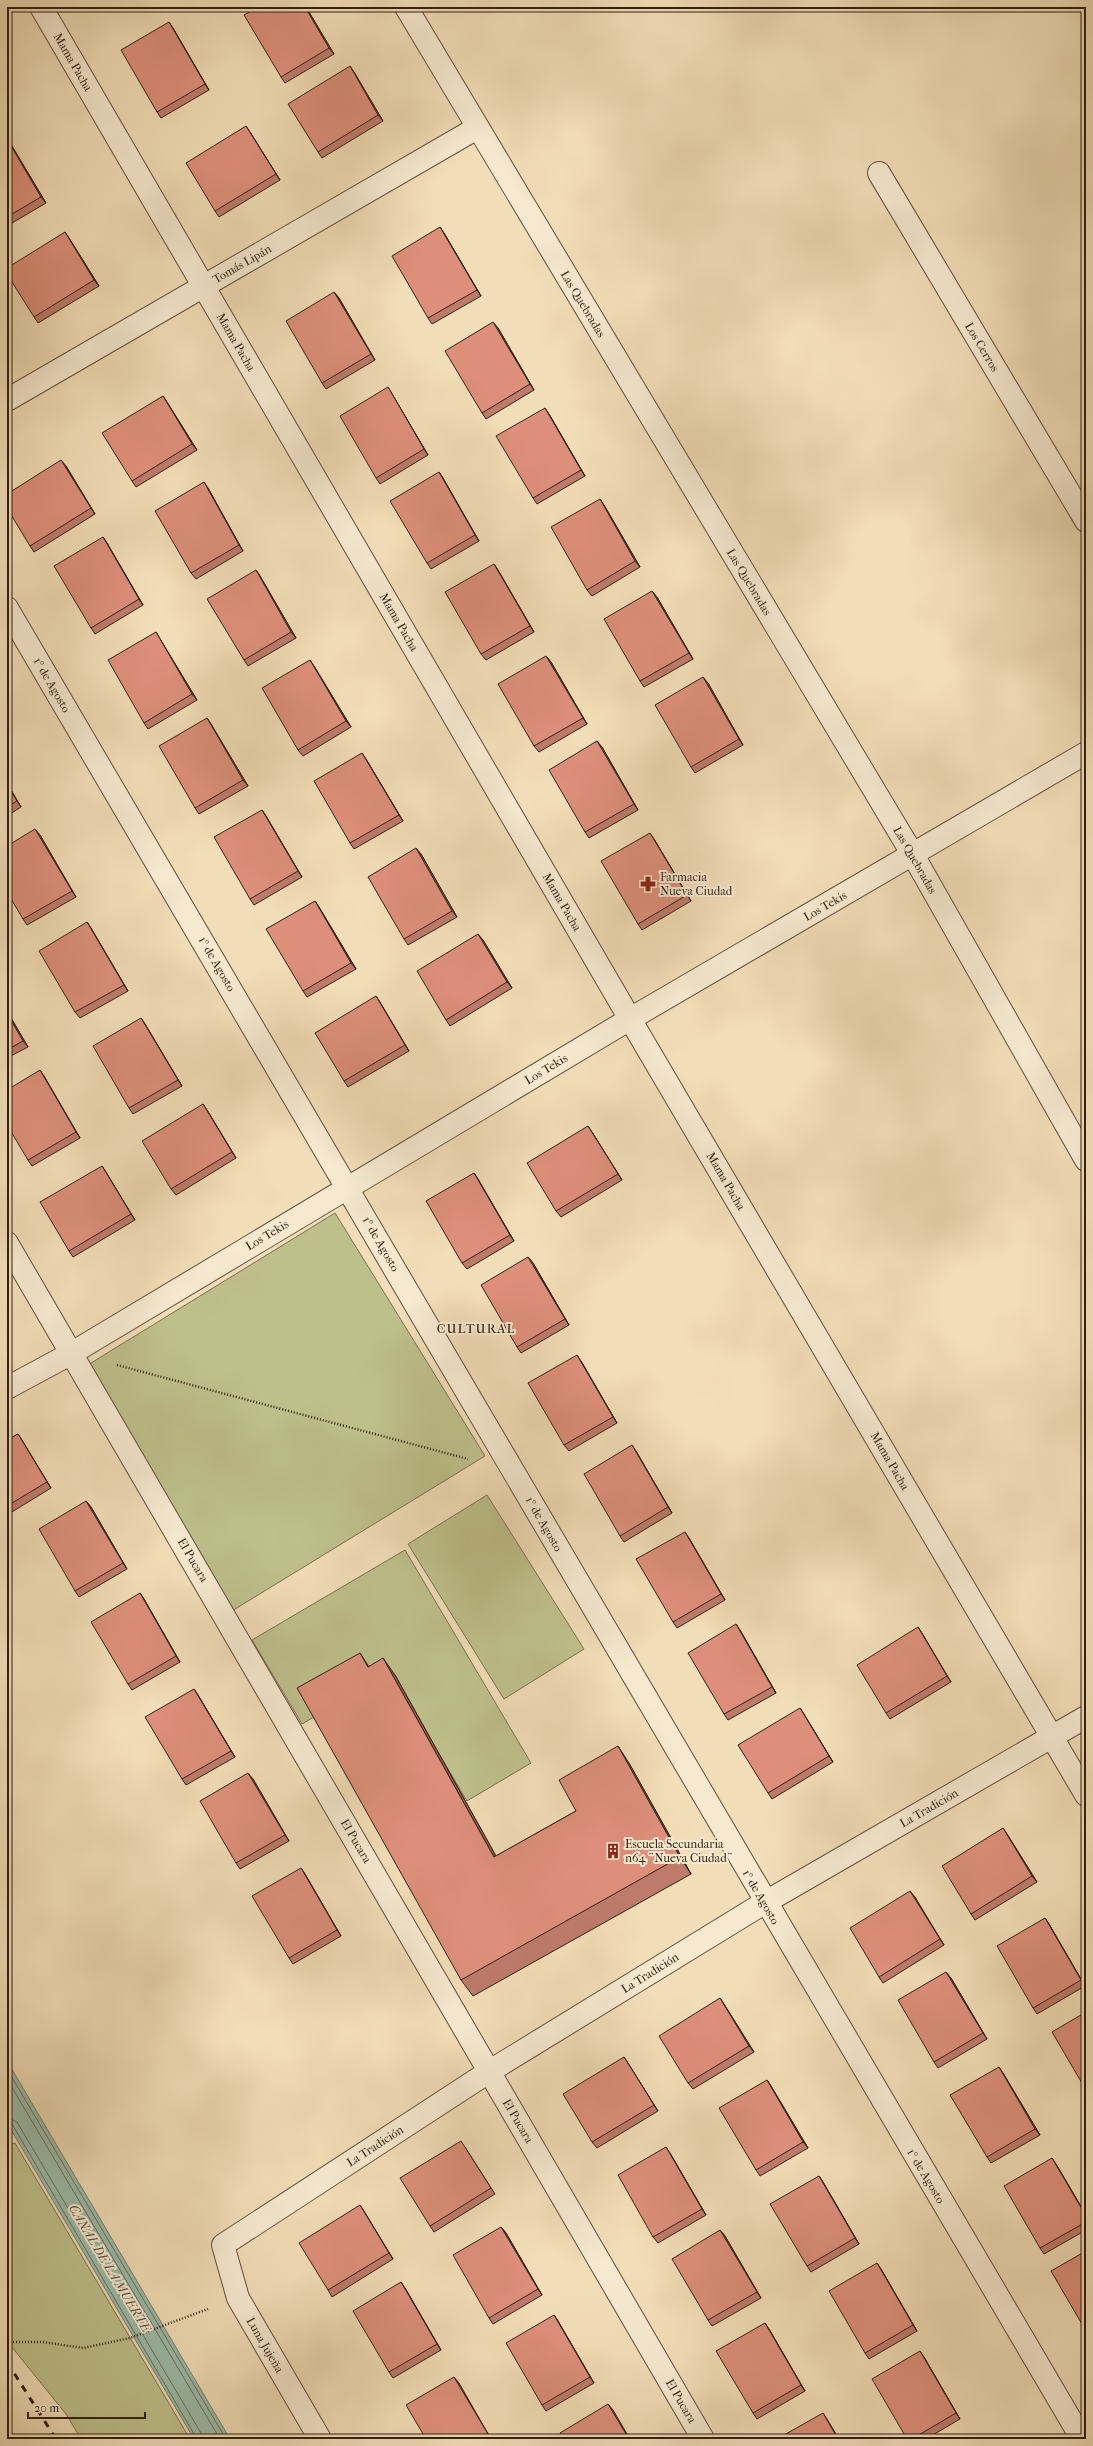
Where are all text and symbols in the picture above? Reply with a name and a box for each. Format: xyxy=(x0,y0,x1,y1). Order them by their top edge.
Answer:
street label: Mama Pacha xyxy=(51,30,95,94)
street label: Tomás Lipán xyxy=(210,242,274,286)
street label: Las Quebradas xyxy=(558,268,609,340)
street label: Mama Pacha xyxy=(214,310,258,374)
street label: Los Cerros xyxy=(962,320,1002,375)
street label: Las Quebradas xyxy=(724,546,775,618)
street label: Mama Pacha xyxy=(377,590,421,654)
street label: 1º de Agosto xyxy=(31,655,73,715)
street label: Las Quebradas xyxy=(890,824,940,897)
street label: Mama Pacha xyxy=(540,870,584,934)
place label: Farmacia Nueva Ciudad xyxy=(660,870,733,898)
pharmacy icon: Farmacia Nueva Ciudad xyxy=(639,875,657,893)
street label: Los Tekis xyxy=(801,888,850,924)
street label: 1º de Agosto xyxy=(196,934,238,994)
street label: Los Tekis xyxy=(522,1050,570,1087)
street label: Mama Pacha xyxy=(704,1149,748,1213)
street label: 1º de Agosto xyxy=(360,1214,402,1274)
street label: Los Tekis xyxy=(243,1216,291,1253)
district label: CULTURAL xyxy=(437,1321,515,1336)
street label: Mama Pacha xyxy=(868,1429,912,1493)
street label: 1º de Agosto xyxy=(523,1494,565,1554)
street label: El Pucara xyxy=(175,1535,211,1585)
street label: La Tradición xyxy=(897,1786,961,1830)
street label: El Pucara xyxy=(338,1816,374,1866)
place label: Escuela Secundaria n64 ¨Nueva Ciudad¨ xyxy=(625,1837,733,1865)
building icon: Escuela Secundaria n64 ¨Nueva Ciudad¨ xyxy=(604,1842,622,1860)
street label: 1º de Agosto xyxy=(740,1867,782,1927)
street label: La Tradición xyxy=(619,1950,681,1996)
street label: El Pucara xyxy=(500,2096,536,2146)
street label: La Tradición xyxy=(344,2122,406,2170)
street label: 1º de Agosto xyxy=(904,2146,948,2206)
water label: CANAL DE LA MUERTE xyxy=(66,2201,155,2336)
street label: Luna Jujeña xyxy=(244,2315,287,2376)
street label: El Pucara xyxy=(663,2376,699,2426)
scale bar xyxy=(28,2394,145,2420)
text: 20 m xyxy=(34,2401,59,2415)

